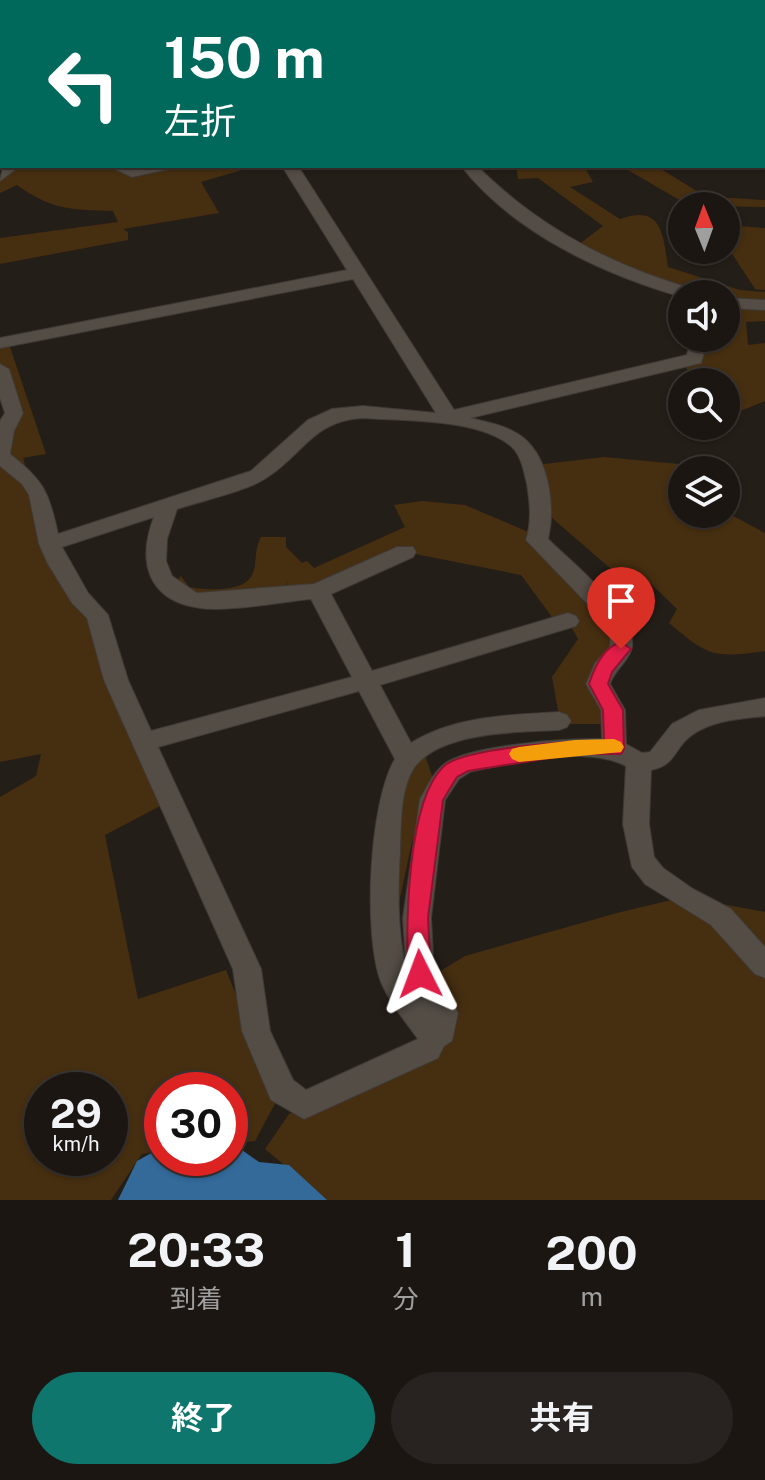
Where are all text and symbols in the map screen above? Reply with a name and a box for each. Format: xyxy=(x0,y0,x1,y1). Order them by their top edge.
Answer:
text: 150 m xyxy=(164,25,325,91)
icon: left xyxy=(32,32,136,136)
text: 左折 xyxy=(164,100,236,142)
north arrow xyxy=(668,192,740,264)
map controls xyxy=(668,192,740,528)
button: sound xyxy=(668,280,740,352)
button: search xyxy=(668,368,740,440)
button: layers xyxy=(668,456,740,528)
pin xyxy=(587,567,655,649)
icon: arrive xyxy=(599,579,643,623)
position arrow xyxy=(378,932,462,1016)
speed limit sign: 30 xyxy=(144,1072,248,1176)
text: 29 xyxy=(50,1090,102,1137)
text: km/h xyxy=(52,1132,100,1156)
text: 20:33 xyxy=(127,1221,265,1278)
text: 1 xyxy=(395,1221,416,1278)
text: 200 xyxy=(546,1224,638,1281)
text: m xyxy=(580,1281,603,1312)
text: 到着 xyxy=(170,1283,222,1314)
text: 分 xyxy=(392,1283,418,1314)
button: 終了 xyxy=(32,1372,375,1464)
button: 共有 xyxy=(391,1372,733,1464)

